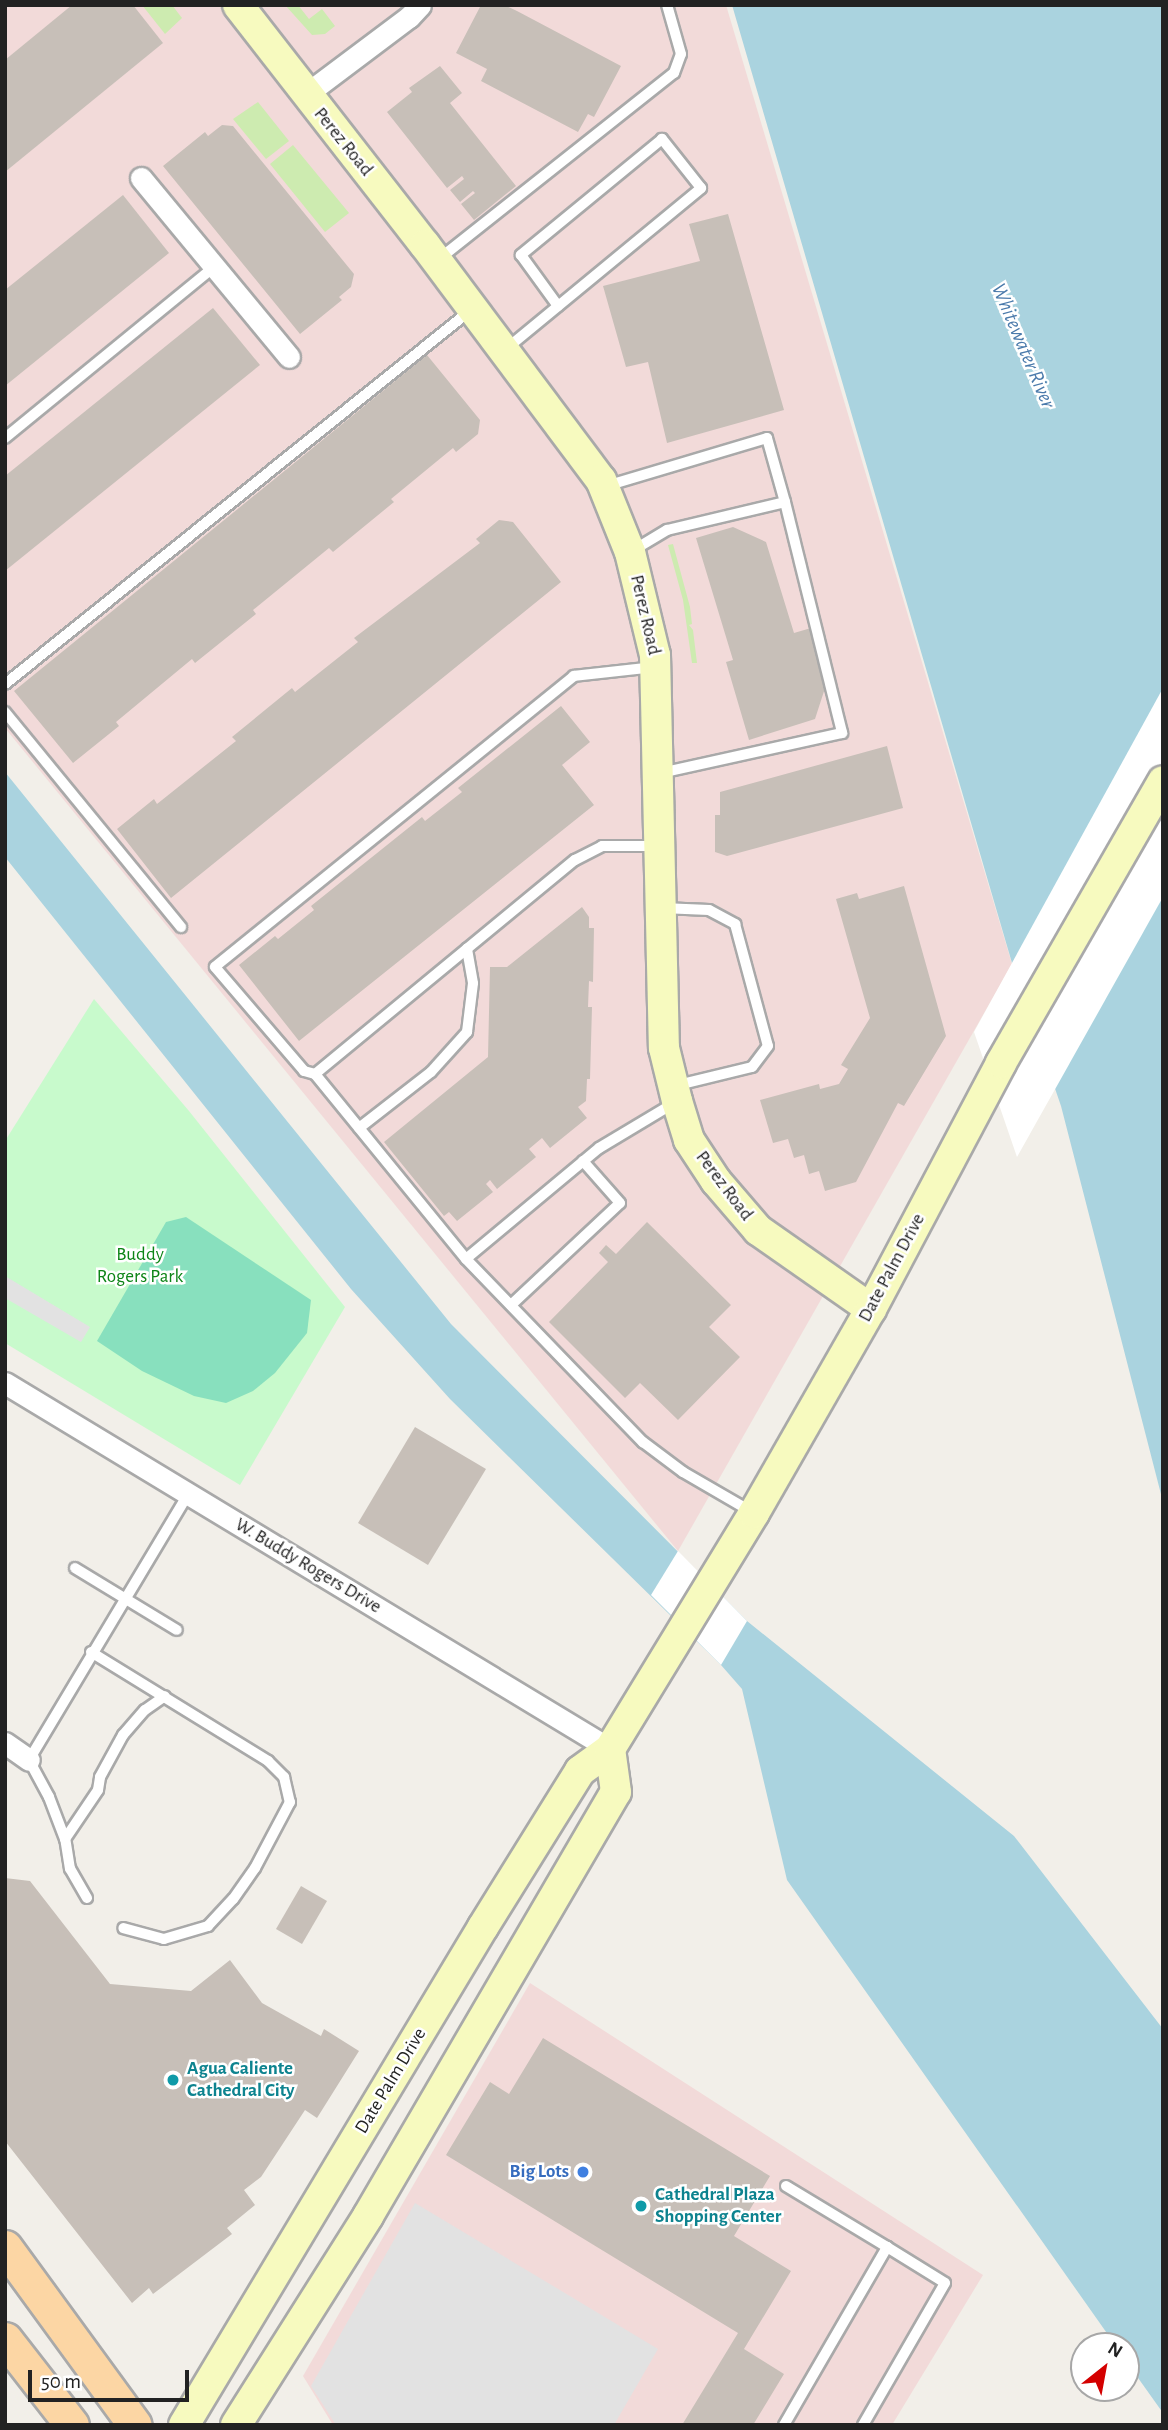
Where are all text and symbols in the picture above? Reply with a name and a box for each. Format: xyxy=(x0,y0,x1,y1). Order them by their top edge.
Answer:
street label: Perez Road xyxy=(309,103,377,181)
water label: Whitewater River xyxy=(985,280,1061,412)
street label: Perez Road xyxy=(625,573,665,657)
street label: Perez Road xyxy=(690,1147,758,1225)
street label: Date Palm Drive xyxy=(854,1210,930,1326)
park label: Buddy Rogers Park xyxy=(97,1244,183,1288)
street label: W. Buddy Rogers Drive xyxy=(231,1513,385,1619)
street label: Date Palm Drive xyxy=(350,2024,432,2138)
place label: Agua Caliente Cathedral City xyxy=(187,2058,295,2102)
marker: Agua Caliente Cathedral City xyxy=(165,2072,181,2088)
place label: Big Lots xyxy=(509,2161,569,2183)
marker: Big Lots xyxy=(575,2164,591,2180)
place label: Cathedral Plaza Shopping Center xyxy=(655,2184,781,2228)
marker: Cathedral Plaza Shopping Center xyxy=(633,2198,649,2214)
north arrow xyxy=(1070,2332,1140,2402)
text: N xyxy=(1104,2339,1126,2362)
scale bar xyxy=(32,2356,192,2400)
text: 50 m xyxy=(41,2371,81,2392)

